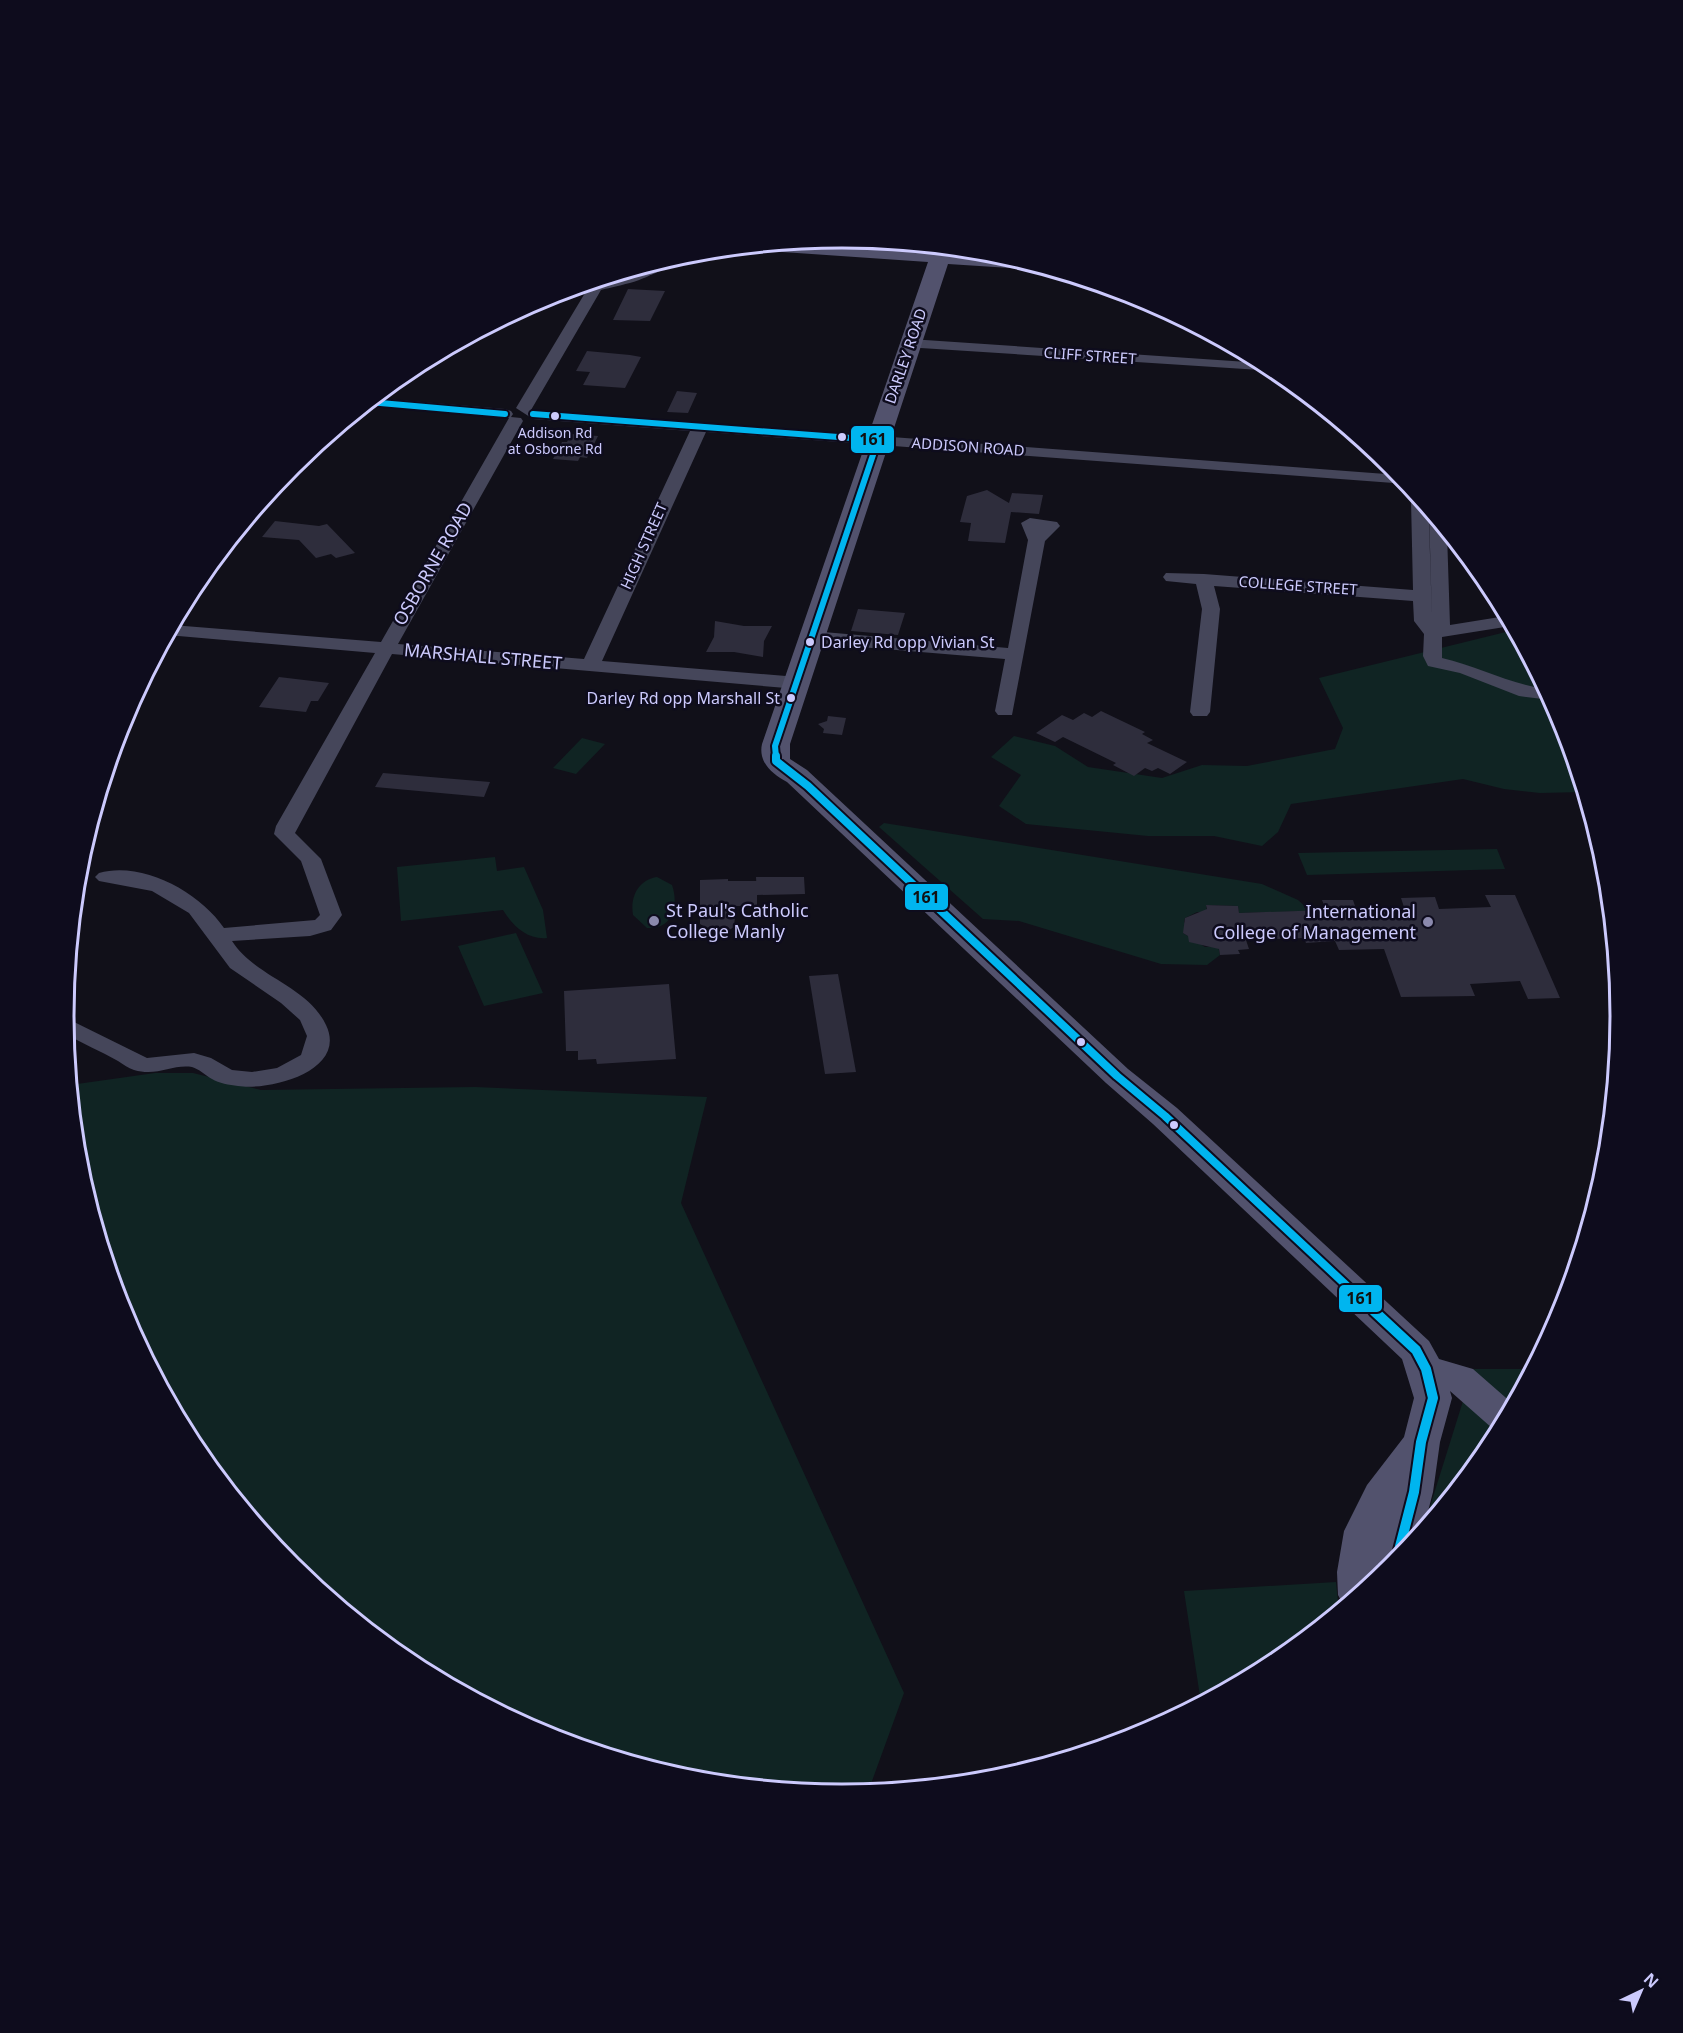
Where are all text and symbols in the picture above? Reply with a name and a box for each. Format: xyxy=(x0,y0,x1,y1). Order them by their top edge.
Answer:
street label: DARLEY ROAD xyxy=(879,305,931,406)
street label: CLIFF STREET xyxy=(1043,342,1138,368)
marker: Addison Rd at Osborne Rd xyxy=(549,410,561,422)
place label: Addison Rd at Osborne Rd xyxy=(508,423,602,458)
line badge: 161 xyxy=(850,425,895,454)
text: 161 xyxy=(859,428,887,450)
unlabelled marker xyxy=(836,431,848,443)
street label: ADDISON ROAD xyxy=(911,432,1025,460)
street label: OSBORNE ROAD xyxy=(387,497,477,630)
street label: HIGH STREET xyxy=(615,498,671,592)
street label: COLLEGE STREET xyxy=(1238,571,1359,599)
place label: Darley Rd opp Vivian St xyxy=(821,631,995,653)
marker: Darley Rd opp Vivian St xyxy=(804,636,816,648)
street label: MARSHALL STREET xyxy=(403,637,563,675)
place label: Darley Rd opp Marshall St xyxy=(587,687,780,709)
marker: Darley Rd opp Marshall St xyxy=(785,692,797,704)
line badge: 161 xyxy=(904,883,949,911)
text: 161 xyxy=(912,886,940,908)
place label: St Paul's Catholic College Manly xyxy=(666,898,809,943)
place label: International College of Management xyxy=(1213,899,1416,944)
marker: St Paul's Catholic College Manly xyxy=(647,914,661,928)
marker: International College of Management xyxy=(1421,915,1435,929)
unlabelled marker xyxy=(1075,1036,1087,1048)
unlabelled marker xyxy=(1168,1119,1180,1131)
line badge: 161 xyxy=(1338,1284,1383,1313)
text: 161 xyxy=(1346,1287,1374,1309)
north arrow xyxy=(1611,1961,1671,2021)
text: N xyxy=(1639,1968,1664,1993)

